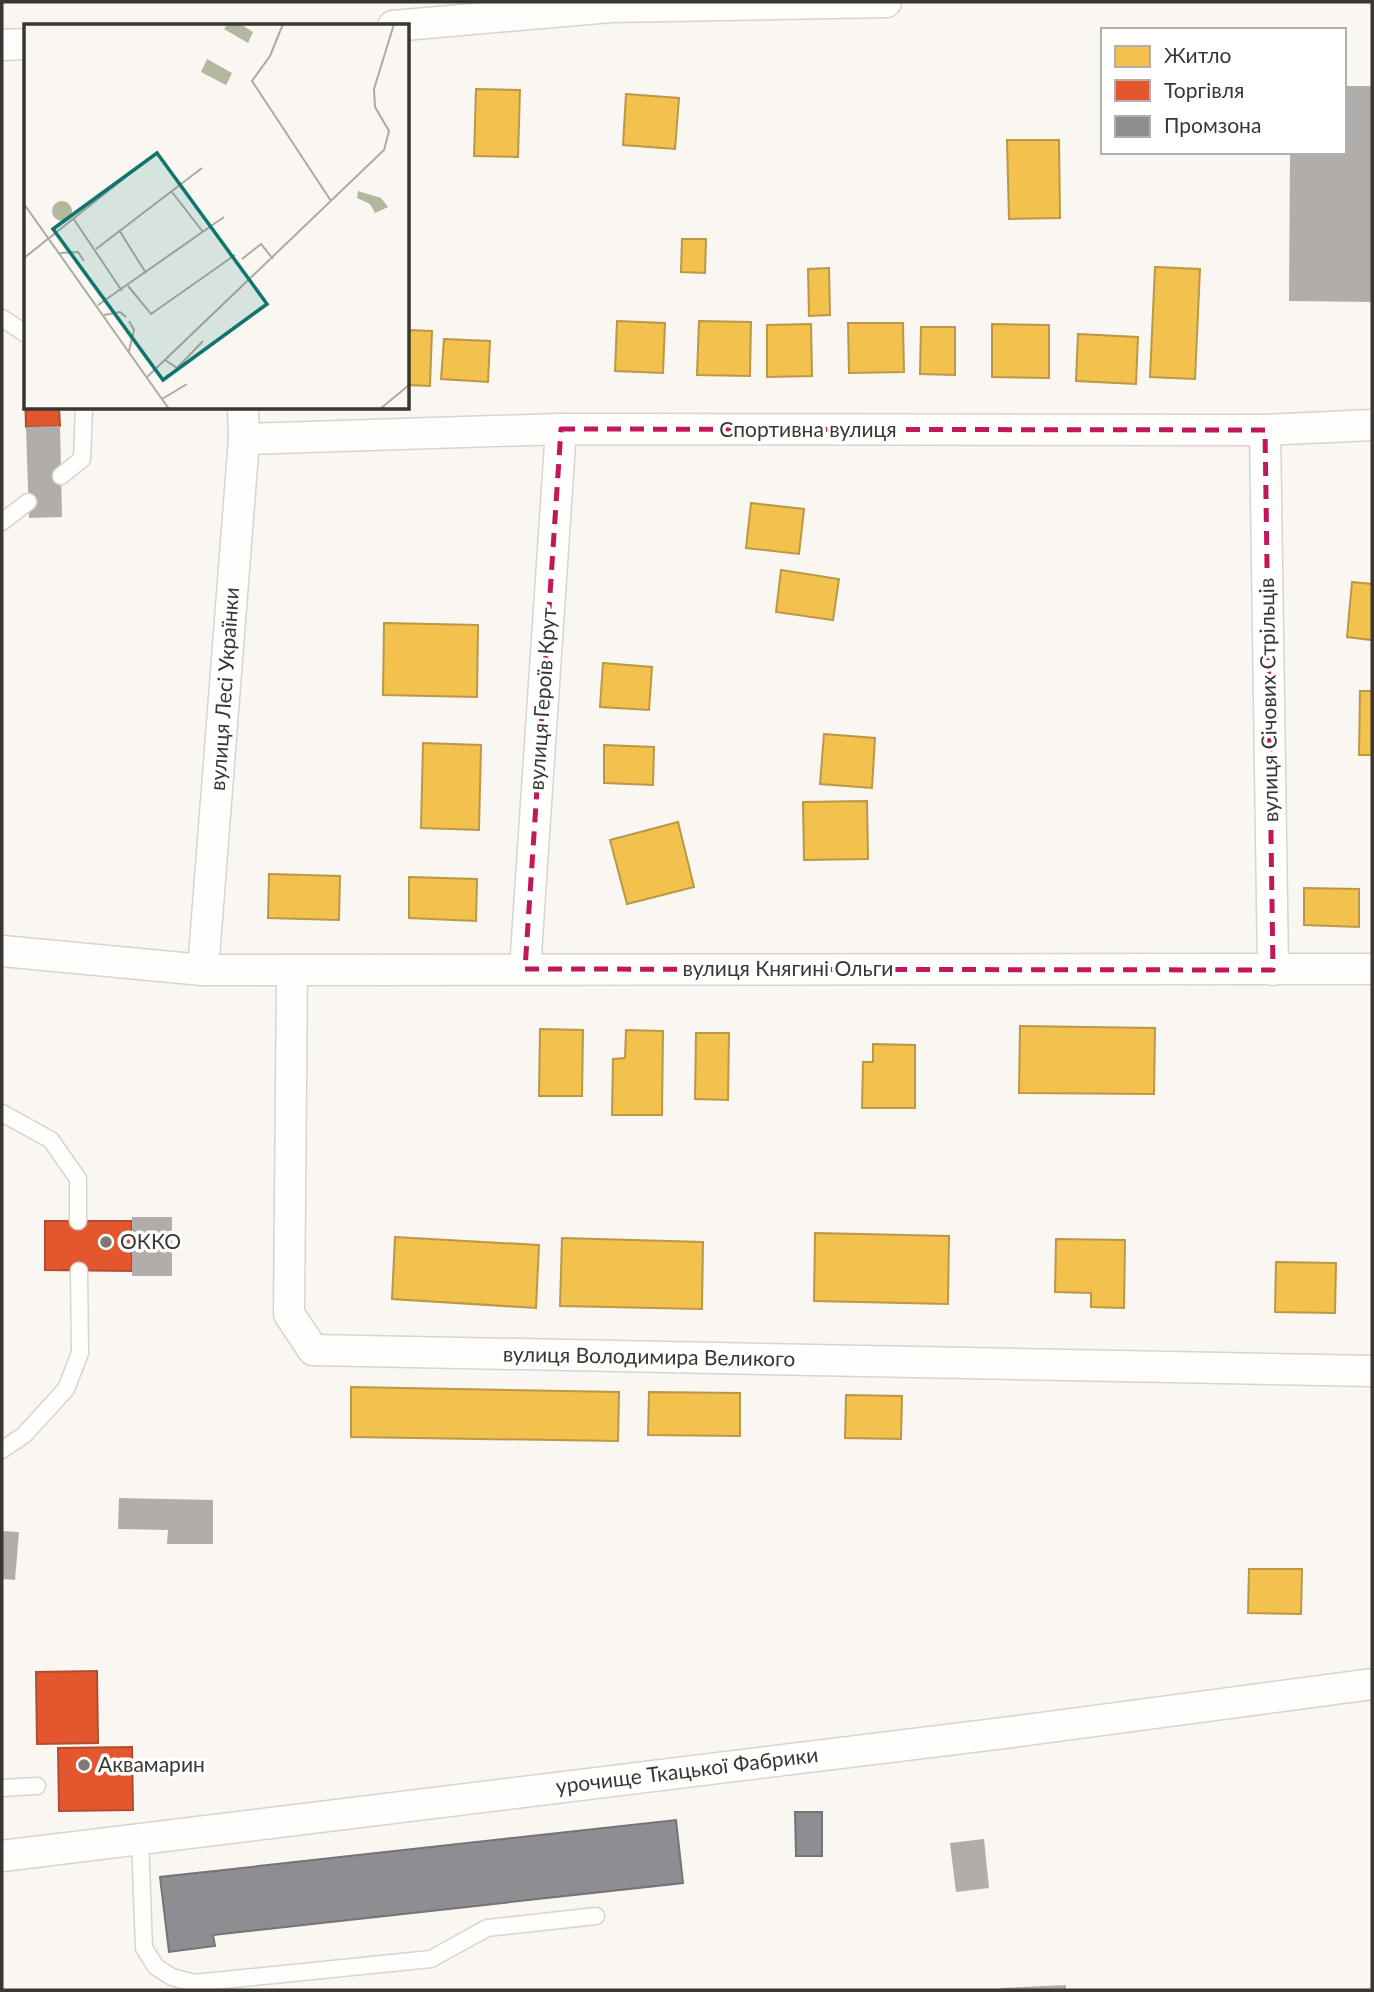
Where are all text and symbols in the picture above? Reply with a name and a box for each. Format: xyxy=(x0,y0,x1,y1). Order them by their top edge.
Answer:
inset map xyxy=(24,24,410,410)
legend xyxy=(1101,28,1346,154)
text: Житло xyxy=(1164,42,1232,67)
text: Торгівля xyxy=(1164,77,1244,102)
text: Промзона xyxy=(1164,112,1261,137)
street label: Спортивна вулиця xyxy=(719,416,897,441)
street label: вулиця Січових Стрільців xyxy=(1253,578,1282,822)
street label: вулиця Лесі Українки xyxy=(204,586,243,791)
street label: вулиця Героїв Крут xyxy=(523,606,560,791)
street label: вулиця Княгині Ольги xyxy=(683,955,893,980)
place label: ОККО xyxy=(120,1228,181,1253)
marker: ОККО xyxy=(98,1234,114,1250)
street label: вулиця Володимира Великого xyxy=(503,1340,796,1371)
street label: урочище Ткацької Фабрики xyxy=(554,1741,820,1798)
place label: Аквамарин xyxy=(98,1751,205,1776)
marker: Аквамарин xyxy=(76,1757,92,1773)

